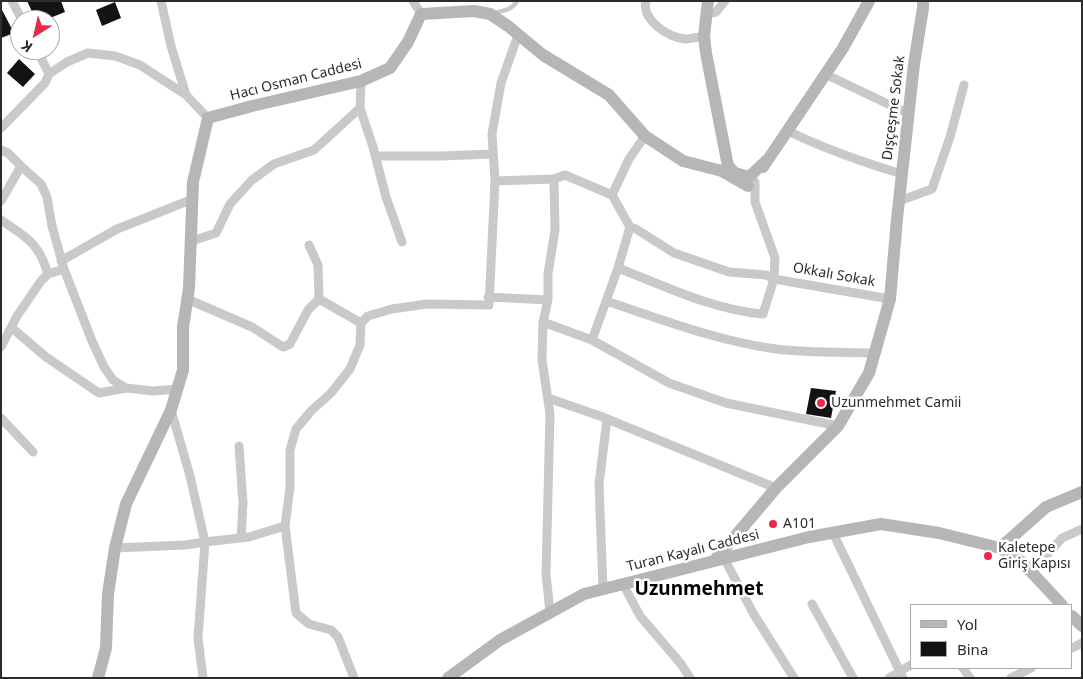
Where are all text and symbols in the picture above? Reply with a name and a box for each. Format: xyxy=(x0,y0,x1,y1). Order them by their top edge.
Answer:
north arrow xyxy=(10,10,60,60)
text: K xyxy=(17,36,36,57)
street label: Hacı Osman Caddesi xyxy=(228,55,364,105)
street label: Dışçeşme Sokak xyxy=(879,55,909,161)
street label: Okkalı Sokak xyxy=(791,259,877,291)
place label: Uzunmehmet Camii xyxy=(831,395,961,411)
marker: Uzunmehmet Camii xyxy=(815,397,827,409)
place label: A101 xyxy=(783,516,816,532)
marker: A101 xyxy=(767,518,779,530)
street label: Turan Kayalı Caddesi xyxy=(625,526,761,576)
place label: Kaletepe Giriş Kapısı xyxy=(998,540,1071,572)
marker: Kaletepe Giriş Kapısı xyxy=(982,550,994,562)
district label: Uzunmehmet xyxy=(635,579,763,601)
legend xyxy=(910,604,1073,669)
text: Yol xyxy=(957,614,978,634)
text: Bina xyxy=(957,639,988,659)

